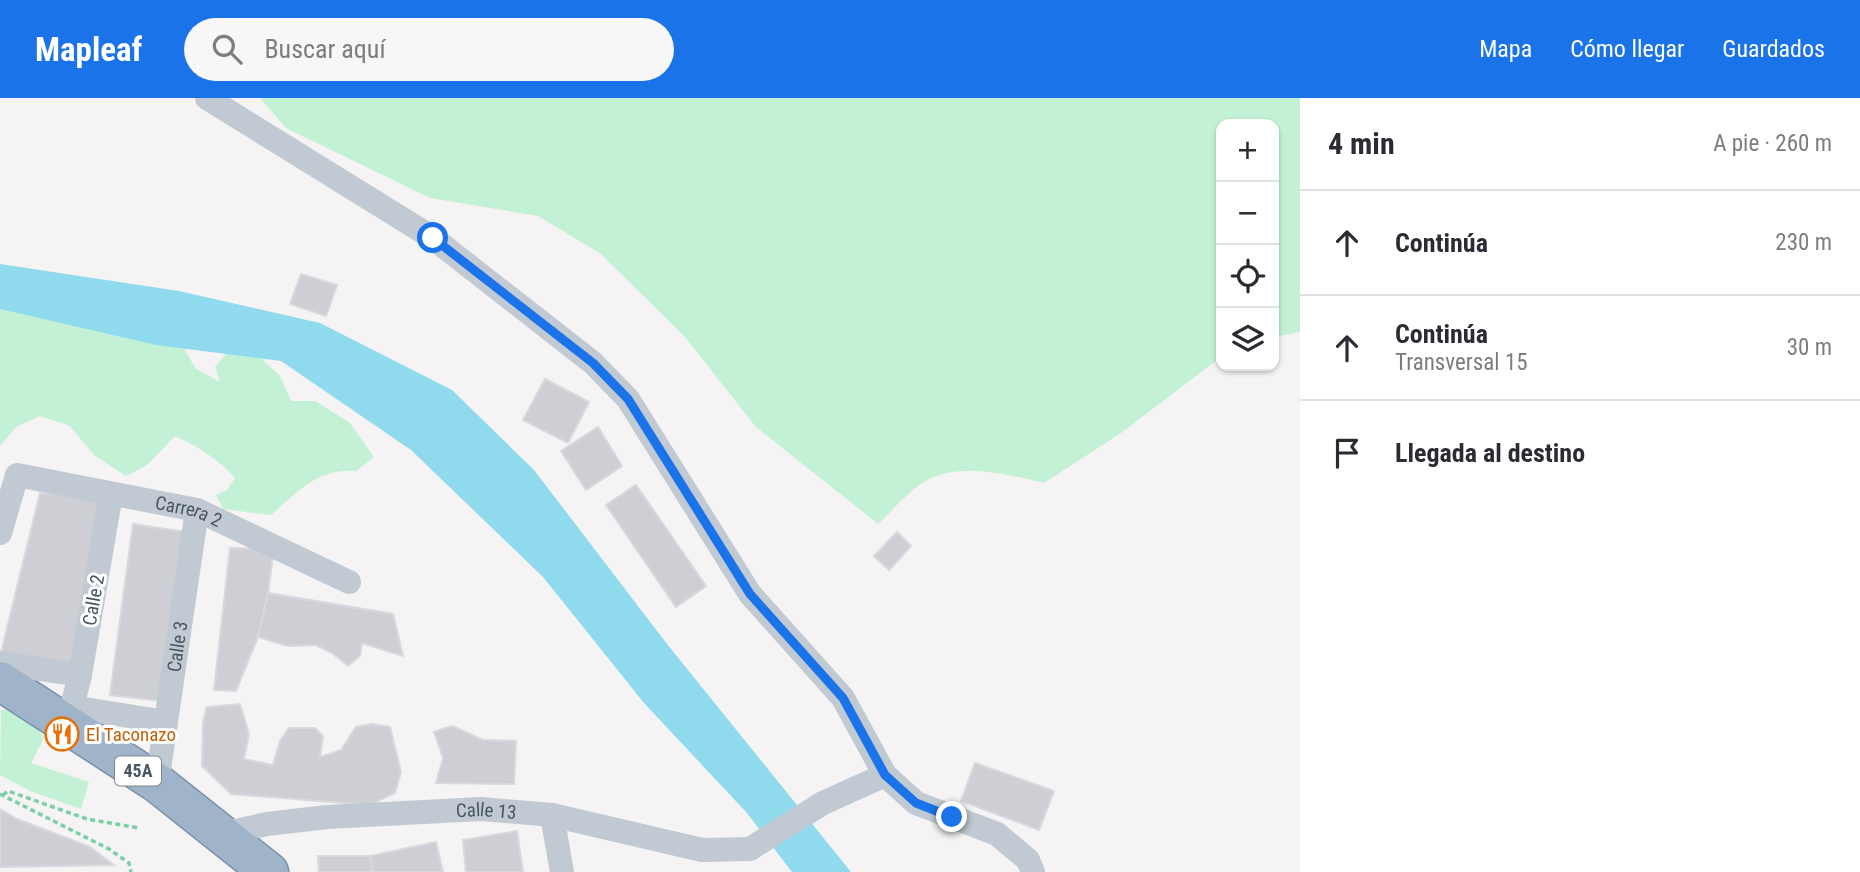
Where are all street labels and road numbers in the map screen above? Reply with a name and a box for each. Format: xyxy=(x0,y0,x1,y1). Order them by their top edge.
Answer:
street label: Carrera 2 xyxy=(153,491,226,532)
street label: Calle 2 xyxy=(78,573,109,627)
street label: Calle 3 xyxy=(162,619,193,674)
road number: 45A xyxy=(115,756,161,786)
street label: Calle 13 xyxy=(455,798,517,824)

